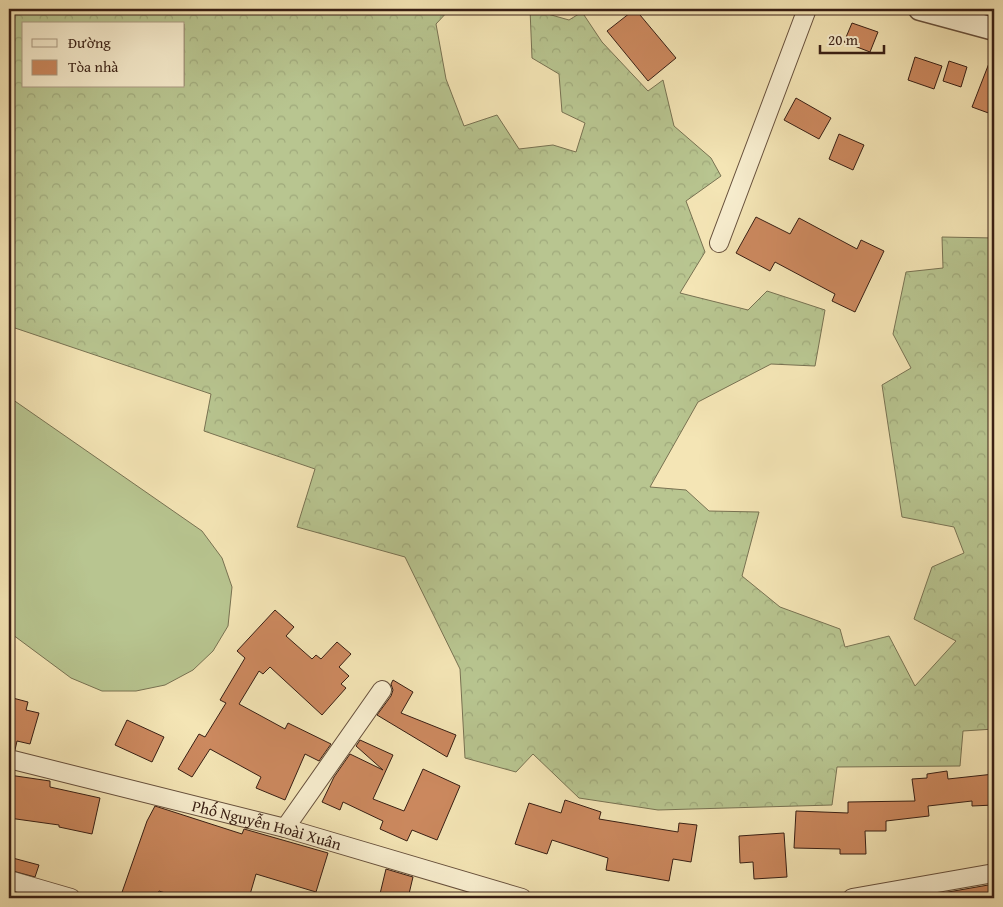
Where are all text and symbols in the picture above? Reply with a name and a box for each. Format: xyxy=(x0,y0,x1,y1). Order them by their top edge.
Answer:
legend xyxy=(22,22,185,88)
scale bar xyxy=(820,22,884,54)
text: 20 m xyxy=(828,29,859,50)
text: Đường xyxy=(68,32,111,53)
text: Tòa nhà xyxy=(68,56,118,77)
street label: Phố Nguyễn Hoài Xuân xyxy=(189,793,344,856)

